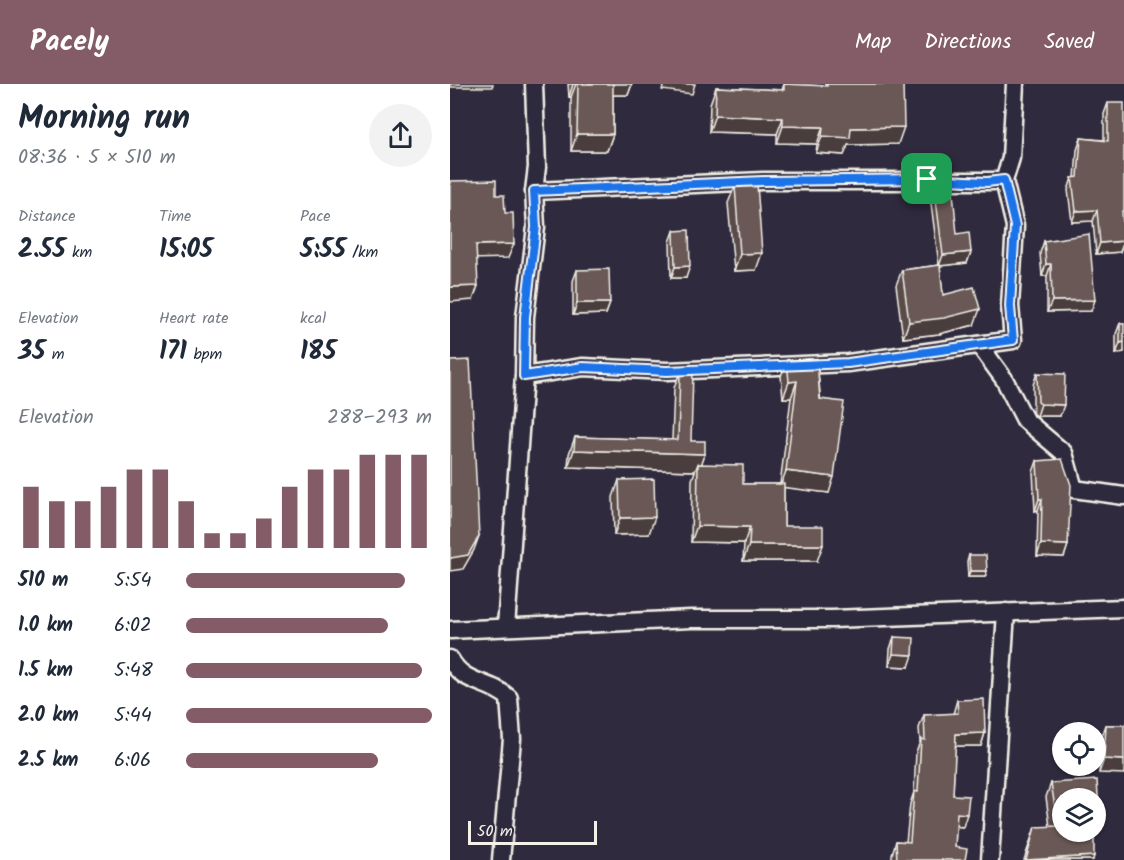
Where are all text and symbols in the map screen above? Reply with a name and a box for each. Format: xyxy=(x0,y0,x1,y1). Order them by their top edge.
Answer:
text: Pacely xyxy=(30,20,109,65)
text: Map xyxy=(855,26,891,59)
text: Directions xyxy=(924,26,1011,59)
text: Saved xyxy=(1044,26,1094,59)
text: Morning run xyxy=(18,93,190,146)
button: share xyxy=(369,104,432,167)
text: 08:36 · 5 × 510 m xyxy=(18,142,176,174)
pin xyxy=(901,153,952,204)
icon: arrive xyxy=(910,162,943,195)
text: Distance xyxy=(18,204,76,229)
text: Time xyxy=(159,204,191,229)
text: Pace xyxy=(300,204,331,229)
text: 2.55 xyxy=(18,229,66,271)
text: 15:05 xyxy=(159,229,213,271)
text: 5:55 xyxy=(300,229,346,271)
text: km xyxy=(66,240,92,265)
text: /km xyxy=(346,240,378,265)
text: Elevation xyxy=(18,306,79,331)
text: Heart rate xyxy=(159,306,229,331)
text: kcal xyxy=(300,306,326,331)
text: 35 xyxy=(18,331,45,373)
text: 171 xyxy=(159,331,187,373)
text: 185 xyxy=(300,331,336,373)
text: m xyxy=(45,342,65,367)
text: bpm xyxy=(187,342,222,367)
text: Elevation xyxy=(18,402,94,434)
text: 288–293 m xyxy=(327,402,432,434)
text: 510 m xyxy=(18,565,69,597)
text: 5:54 xyxy=(114,565,151,597)
text: 1.0 km xyxy=(18,610,73,642)
text: 6:02 xyxy=(114,610,152,642)
text: 1.5 km xyxy=(18,655,73,687)
text: 5:48 xyxy=(114,655,153,687)
text: 2.0 km xyxy=(18,700,79,732)
text: 5:44 xyxy=(114,700,152,732)
map controls xyxy=(1052,722,1106,842)
button: locate xyxy=(1052,722,1106,776)
text: 2.5 km xyxy=(18,745,78,777)
text: 6:06 xyxy=(114,745,151,777)
button: layers xyxy=(1052,788,1106,842)
scale bar xyxy=(468,818,597,846)
text: 50 m xyxy=(477,819,513,844)

